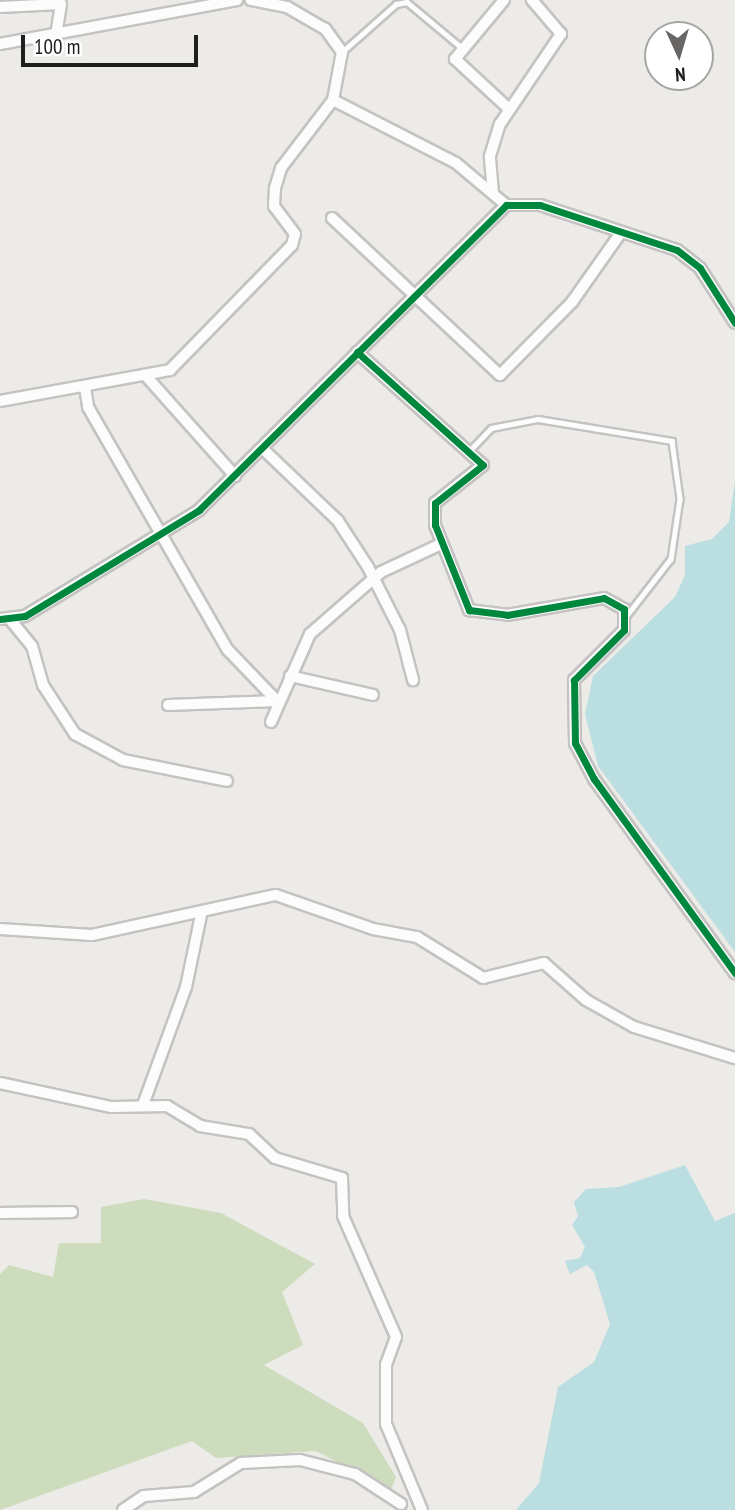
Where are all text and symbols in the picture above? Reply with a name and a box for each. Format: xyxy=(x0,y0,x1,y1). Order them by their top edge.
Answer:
scale bar xyxy=(24,21,201,65)
north arrow xyxy=(644,21,714,91)
text: 100 m xyxy=(34,33,80,60)
text: N xyxy=(674,63,686,87)

